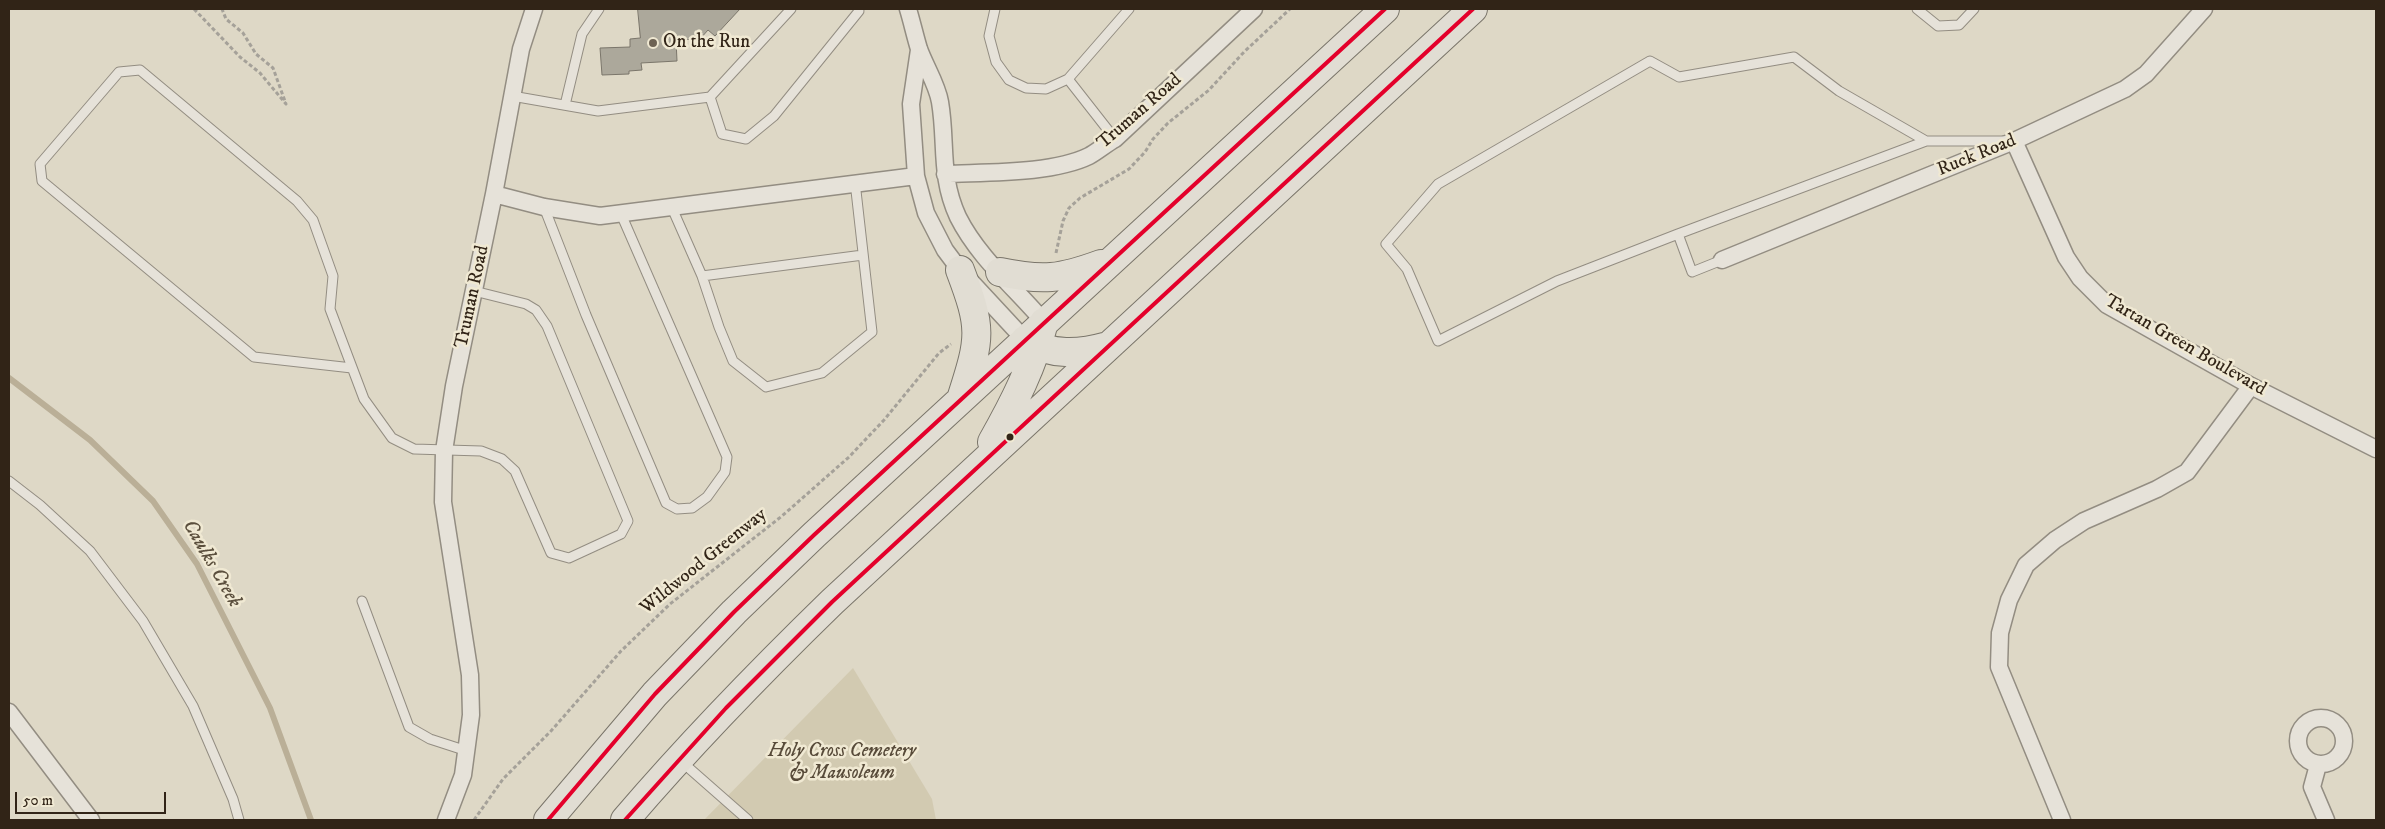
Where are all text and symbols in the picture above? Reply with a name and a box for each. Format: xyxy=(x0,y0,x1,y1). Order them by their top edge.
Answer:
place label: On the Run xyxy=(663,32,750,54)
marker: On the Run xyxy=(647,37,659,49)
street label: Truman Road xyxy=(1093,69,1187,155)
street label: Ruck Road xyxy=(1934,130,2020,182)
street label: Truman Road xyxy=(451,244,495,350)
street label: Tartan Green Boulevard xyxy=(2100,290,2270,402)
unlabelled marker xyxy=(1005,432,1015,442)
street label: Wildwood Greenway xyxy=(636,504,772,620)
water label: Caulks Creek xyxy=(176,516,246,612)
park label: Holy Cross Cemetery & Mausoleum xyxy=(768,741,916,785)
scale bar xyxy=(18,782,169,814)
text: 50 m xyxy=(23,791,53,810)

